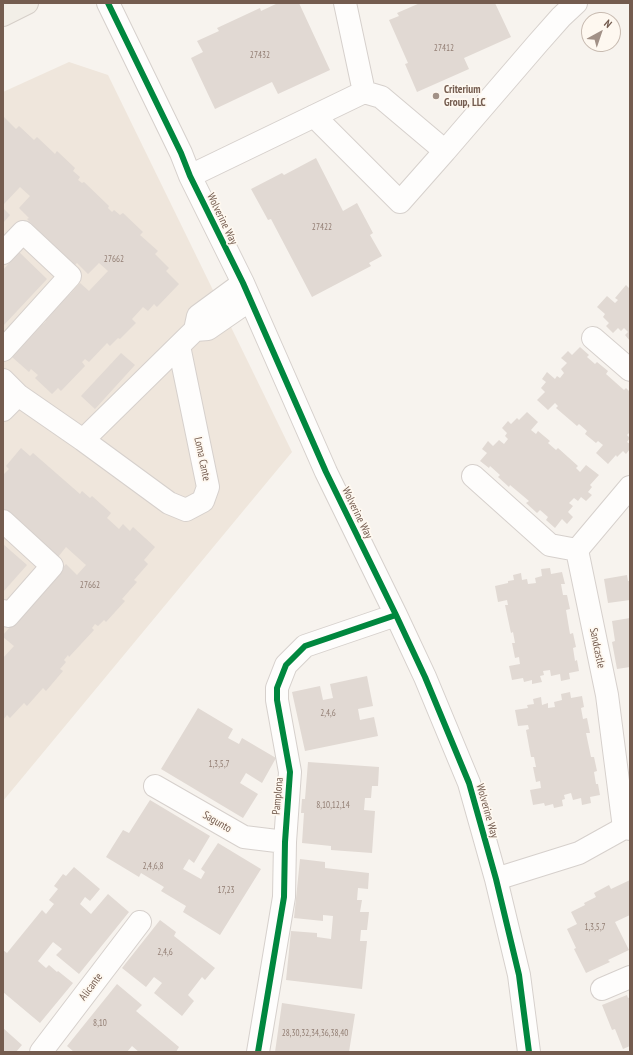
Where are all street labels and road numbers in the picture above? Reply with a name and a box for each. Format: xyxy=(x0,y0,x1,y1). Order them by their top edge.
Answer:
street label: Wolverine Way xyxy=(204,191,240,247)
street label: Loma Cante xyxy=(191,436,213,482)
street label: Wolverine Way xyxy=(339,485,375,541)
street label: Sandcastle xyxy=(586,627,608,669)
street label: Pamplona xyxy=(270,777,286,815)
street label: Wolverine Way xyxy=(473,782,501,840)
street label: Sagunto xyxy=(200,808,234,836)
street label: Alicante xyxy=(76,971,106,1003)

